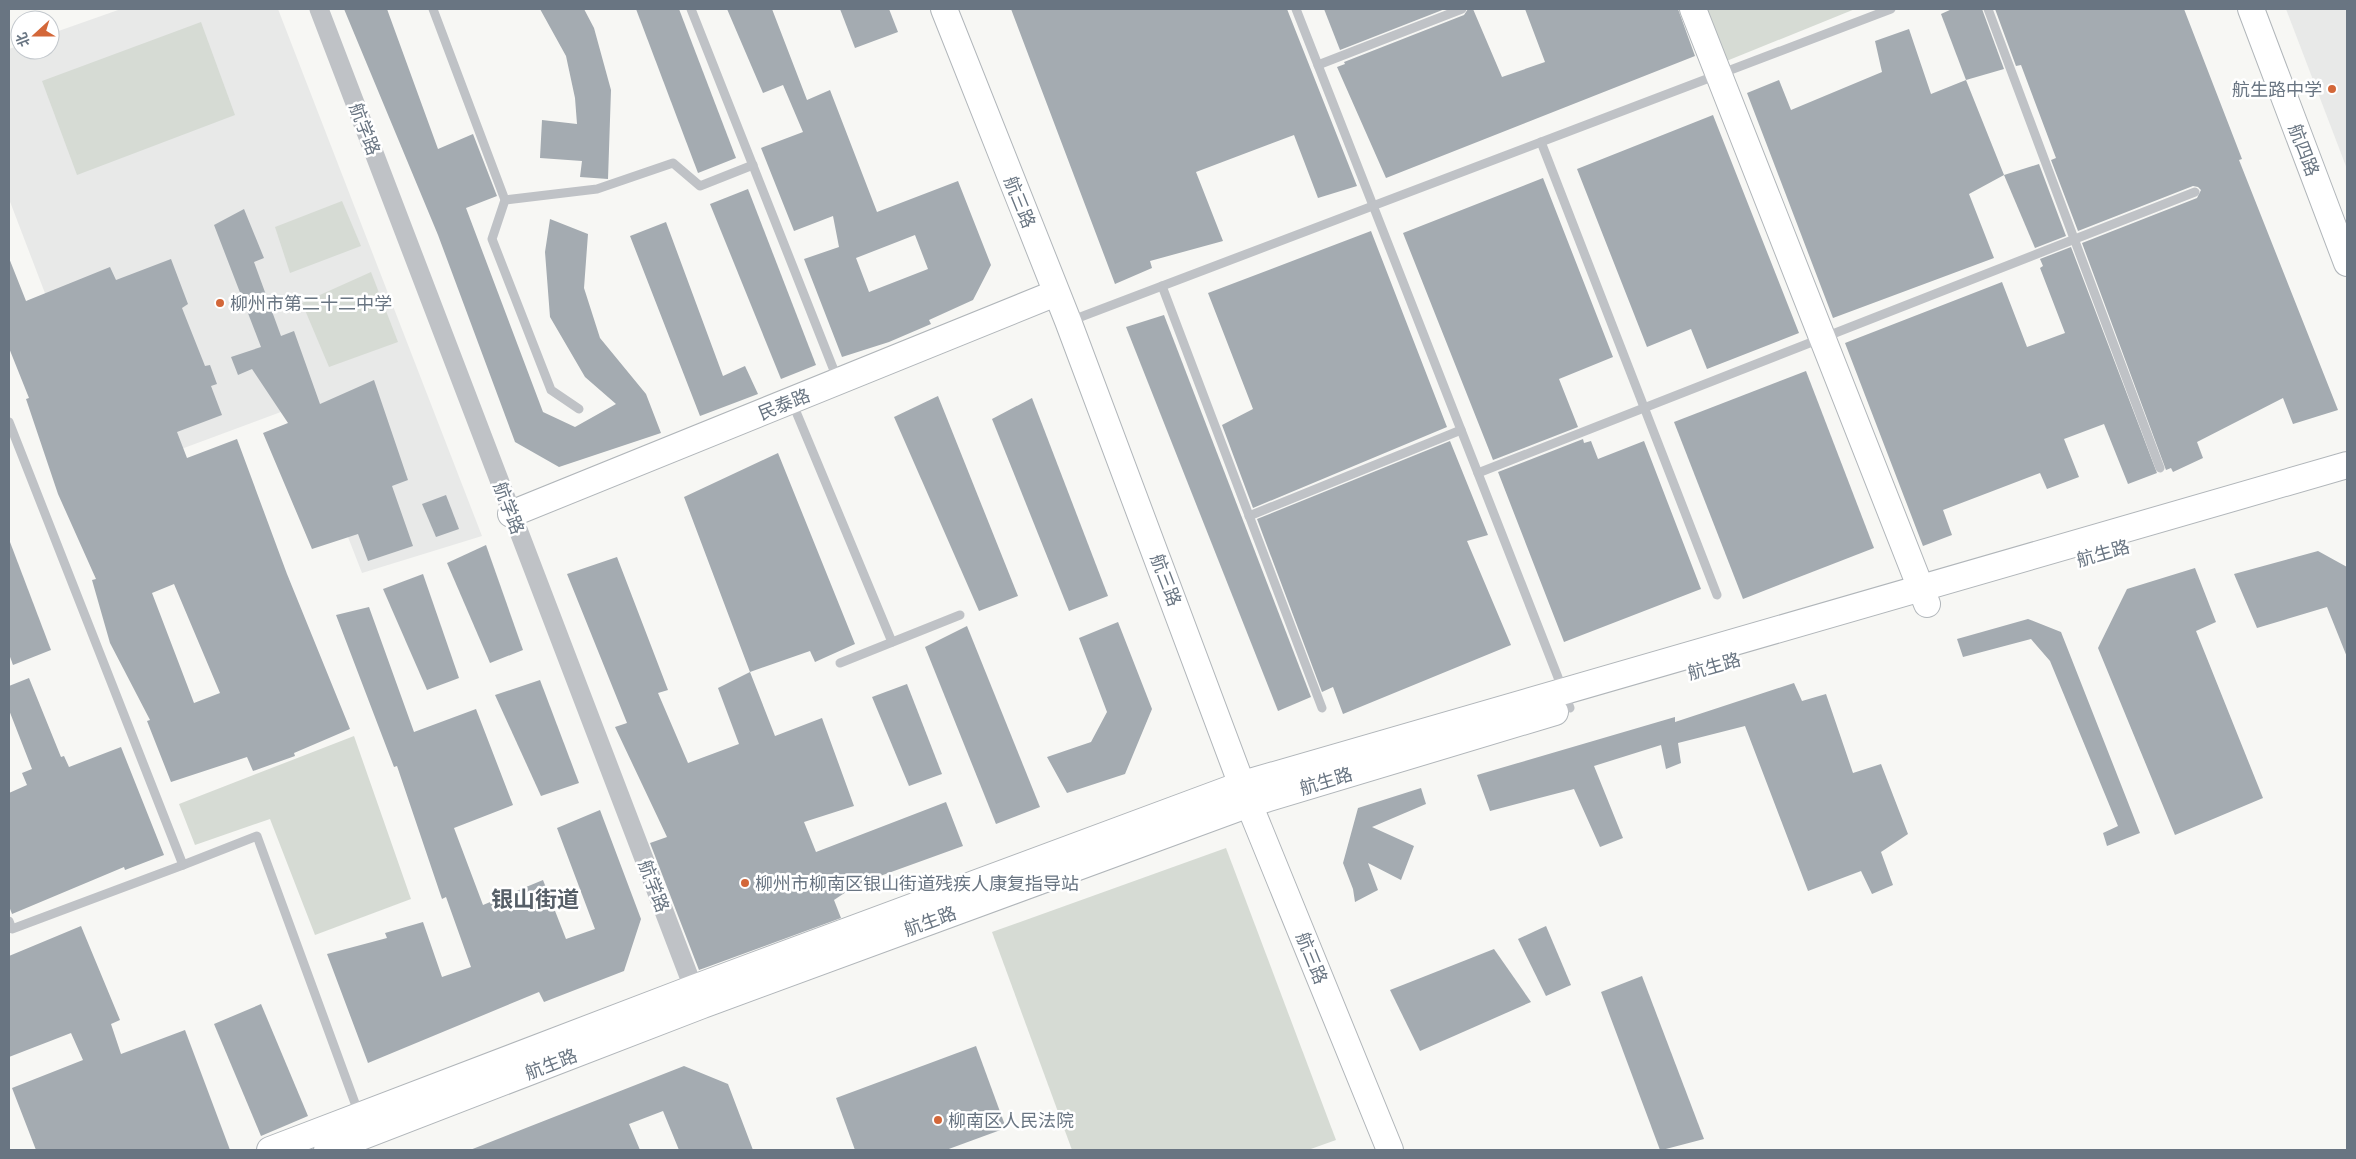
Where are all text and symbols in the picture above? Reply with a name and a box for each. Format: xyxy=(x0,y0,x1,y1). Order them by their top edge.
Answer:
north arrow xyxy=(10,10,60,60)
text: 北 xyxy=(10,30,35,50)
place label: 航生路中学 xyxy=(2232,76,2322,103)
marker: 航生路中学 xyxy=(2326,83,2338,95)
street label: 航学路 xyxy=(343,99,387,159)
street label: 航四路 xyxy=(2282,120,2326,180)
street label: 航三路 xyxy=(997,172,1043,232)
place label: 柳州市第二十二中学 xyxy=(230,290,392,317)
marker: 柳州市第二十二中学 xyxy=(214,297,226,309)
street label: 民泰路 xyxy=(754,381,814,427)
street label: 航学路 xyxy=(487,478,531,538)
street label: 航生路 xyxy=(2073,533,2133,573)
street label: 航三路 xyxy=(1144,550,1188,610)
street label: 航生路 xyxy=(1684,646,1744,686)
street label: 航生路 xyxy=(1296,760,1356,802)
street label: 航学路 xyxy=(632,856,676,916)
place label: 柳州市柳南区银山街道残疾人康复指导站 xyxy=(755,870,1079,897)
marker: 柳州市柳南区银山街道残疾人康复指导站 xyxy=(739,877,751,889)
district label: 银山街道 xyxy=(491,882,579,916)
street label: 航生路 xyxy=(900,899,960,943)
street label: 航三路 xyxy=(1289,928,1335,988)
street label: 航生路 xyxy=(521,1042,581,1086)
place label: 柳南区人民法院 xyxy=(948,1107,1074,1134)
marker: 柳南区人民法院 xyxy=(932,1114,944,1126)

